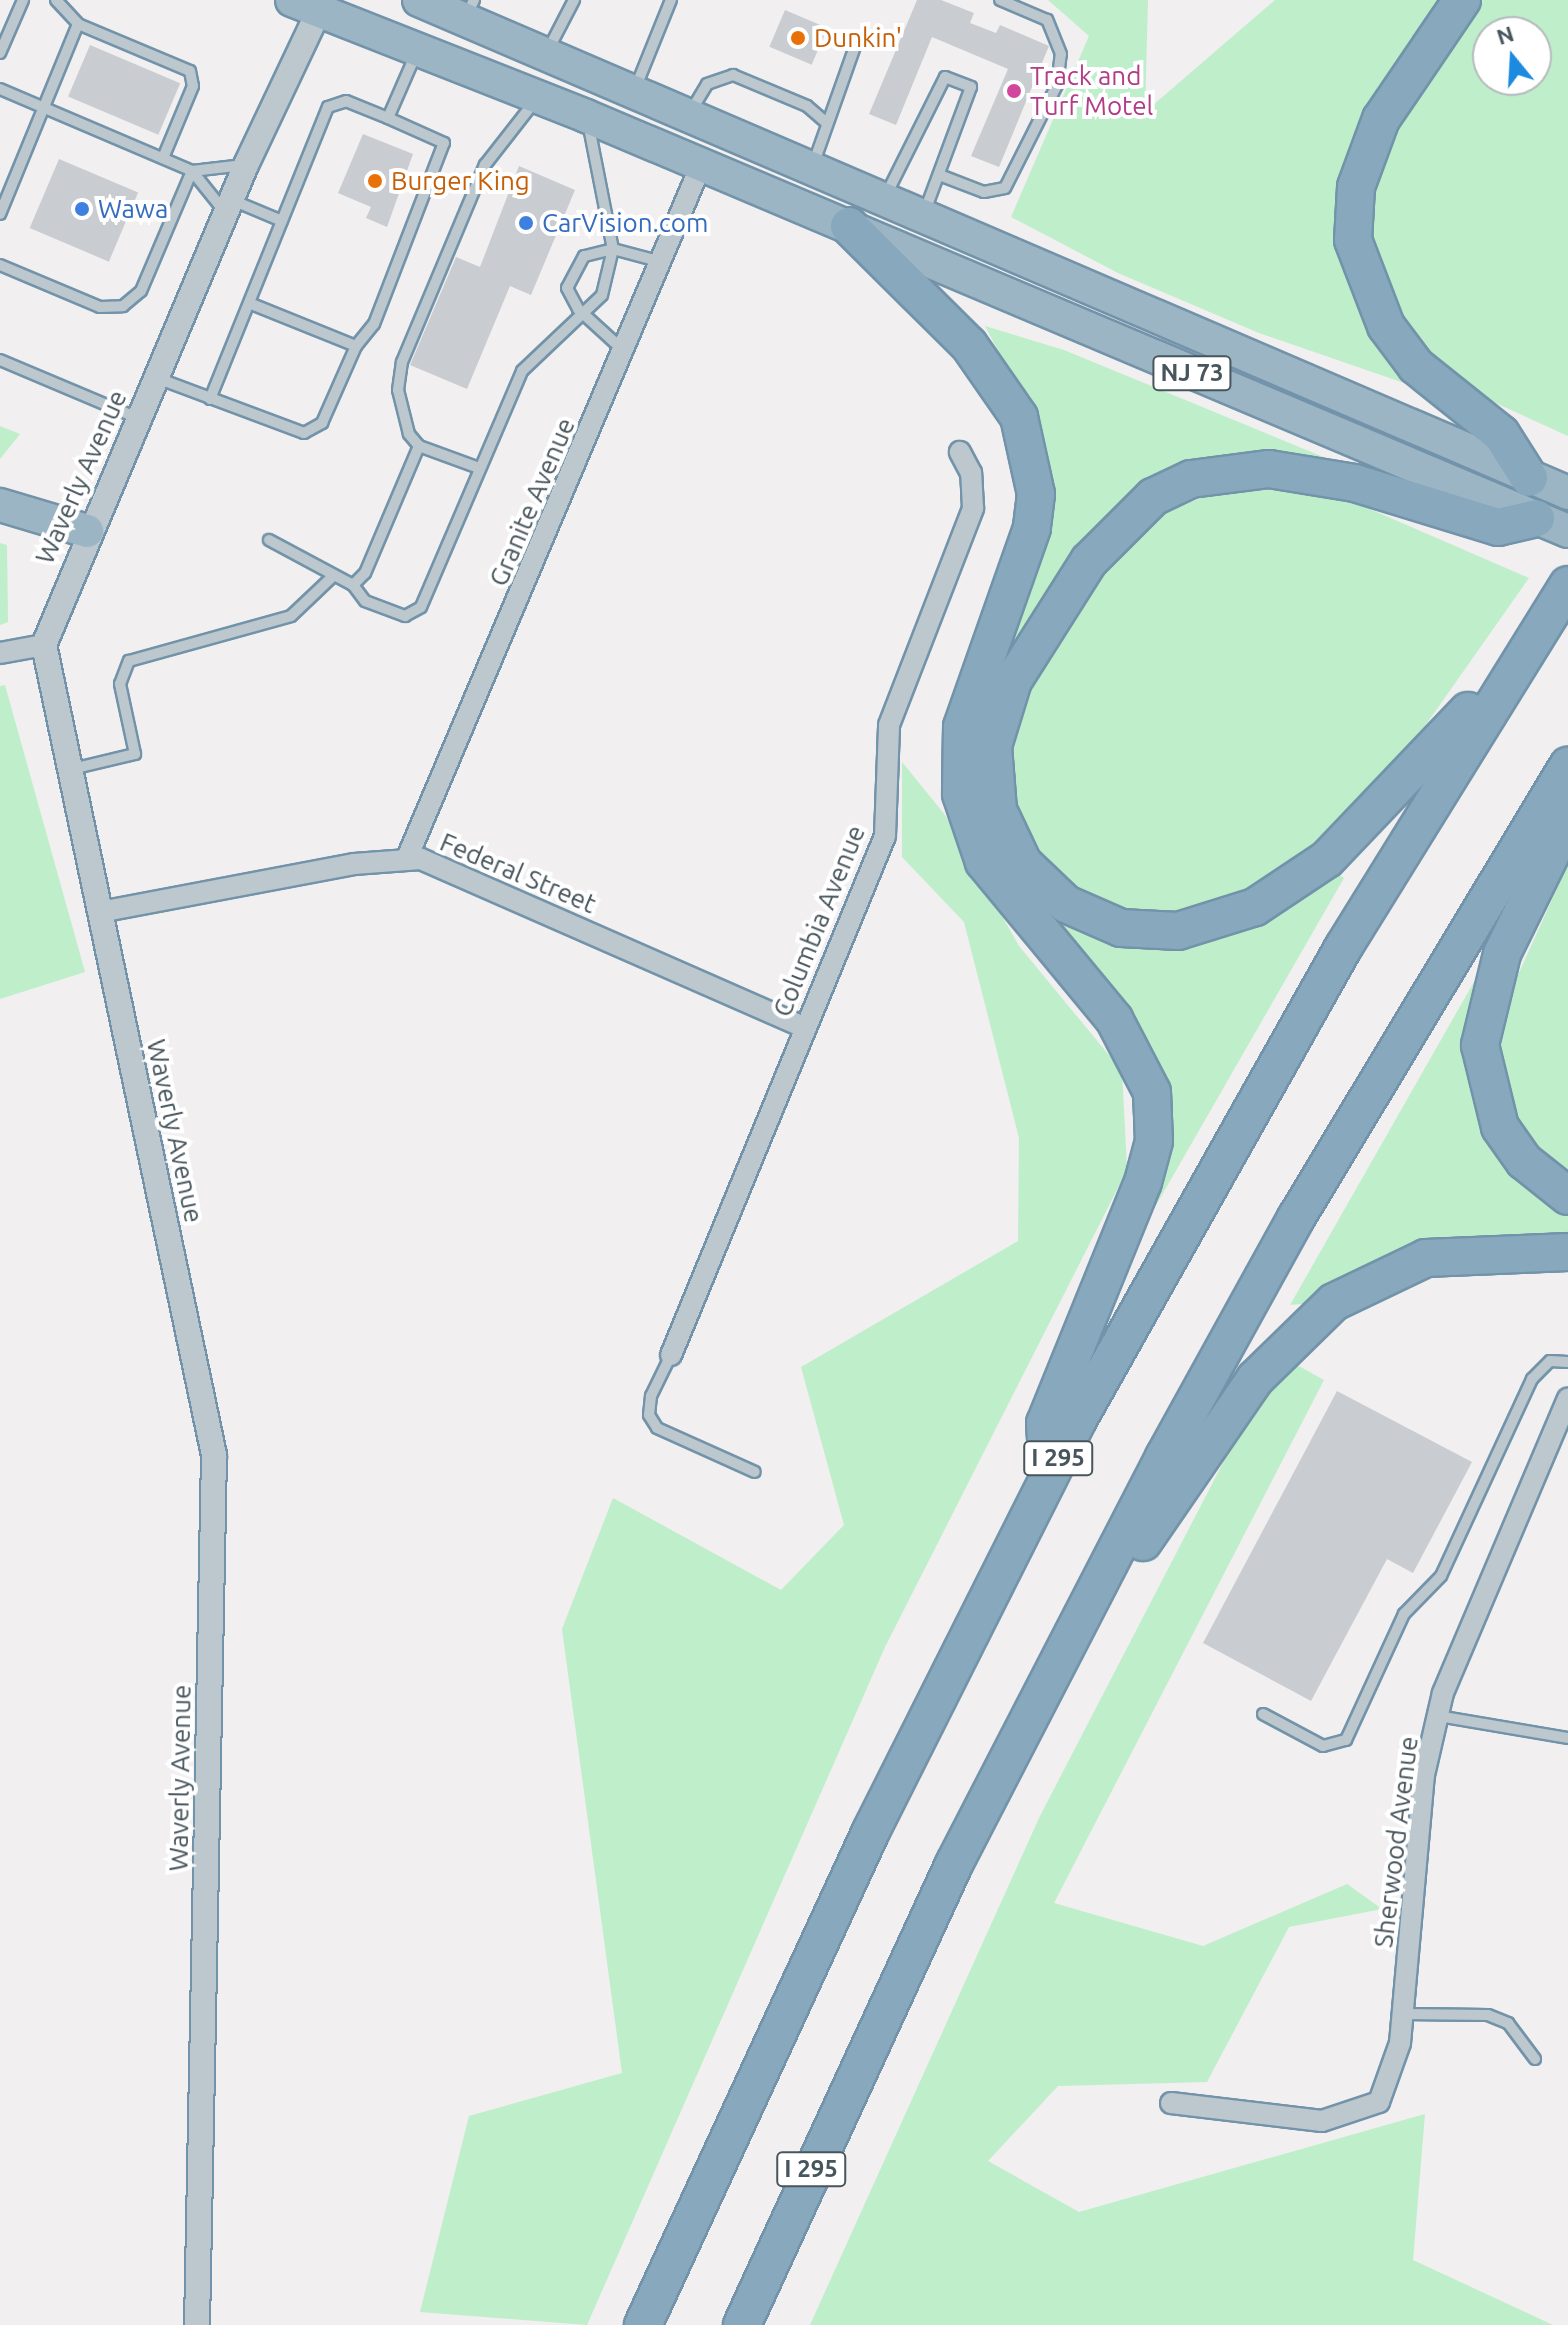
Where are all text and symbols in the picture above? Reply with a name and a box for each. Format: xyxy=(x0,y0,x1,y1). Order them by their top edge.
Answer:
north arrow xyxy=(1472,16,1552,96)
text: N xyxy=(1493,20,1517,49)
place label: Dunkin' xyxy=(814,22,902,54)
marker: Dunkin' xyxy=(789,29,807,47)
place label: Track and Turf Motel xyxy=(1030,60,1153,122)
marker: Track and Turf Motel xyxy=(1005,82,1023,100)
place label: Burger King xyxy=(391,165,530,197)
marker: Burger King xyxy=(366,172,384,190)
place label: Wawa xyxy=(98,193,168,225)
marker: Wawa xyxy=(73,200,91,218)
place label: CarVision.com xyxy=(542,207,708,239)
marker: CarVision.com xyxy=(517,214,535,232)
road number: NJ 73 xyxy=(1152,353,1232,393)
street label: Waverly Avenue xyxy=(29,385,133,569)
street label: Granite Avenue xyxy=(483,413,581,591)
street label: Columbia Avenue xyxy=(766,821,872,1021)
street label: Federal Street xyxy=(435,826,601,920)
street label: Waverly Avenue xyxy=(140,1037,210,1225)
road number: I 295 xyxy=(1022,1438,1094,1478)
street label: Waverly Avenue xyxy=(163,1684,197,1872)
street label: Sherwood Avenue xyxy=(1368,1735,1424,1949)
road number: I 295 xyxy=(775,2149,847,2189)

